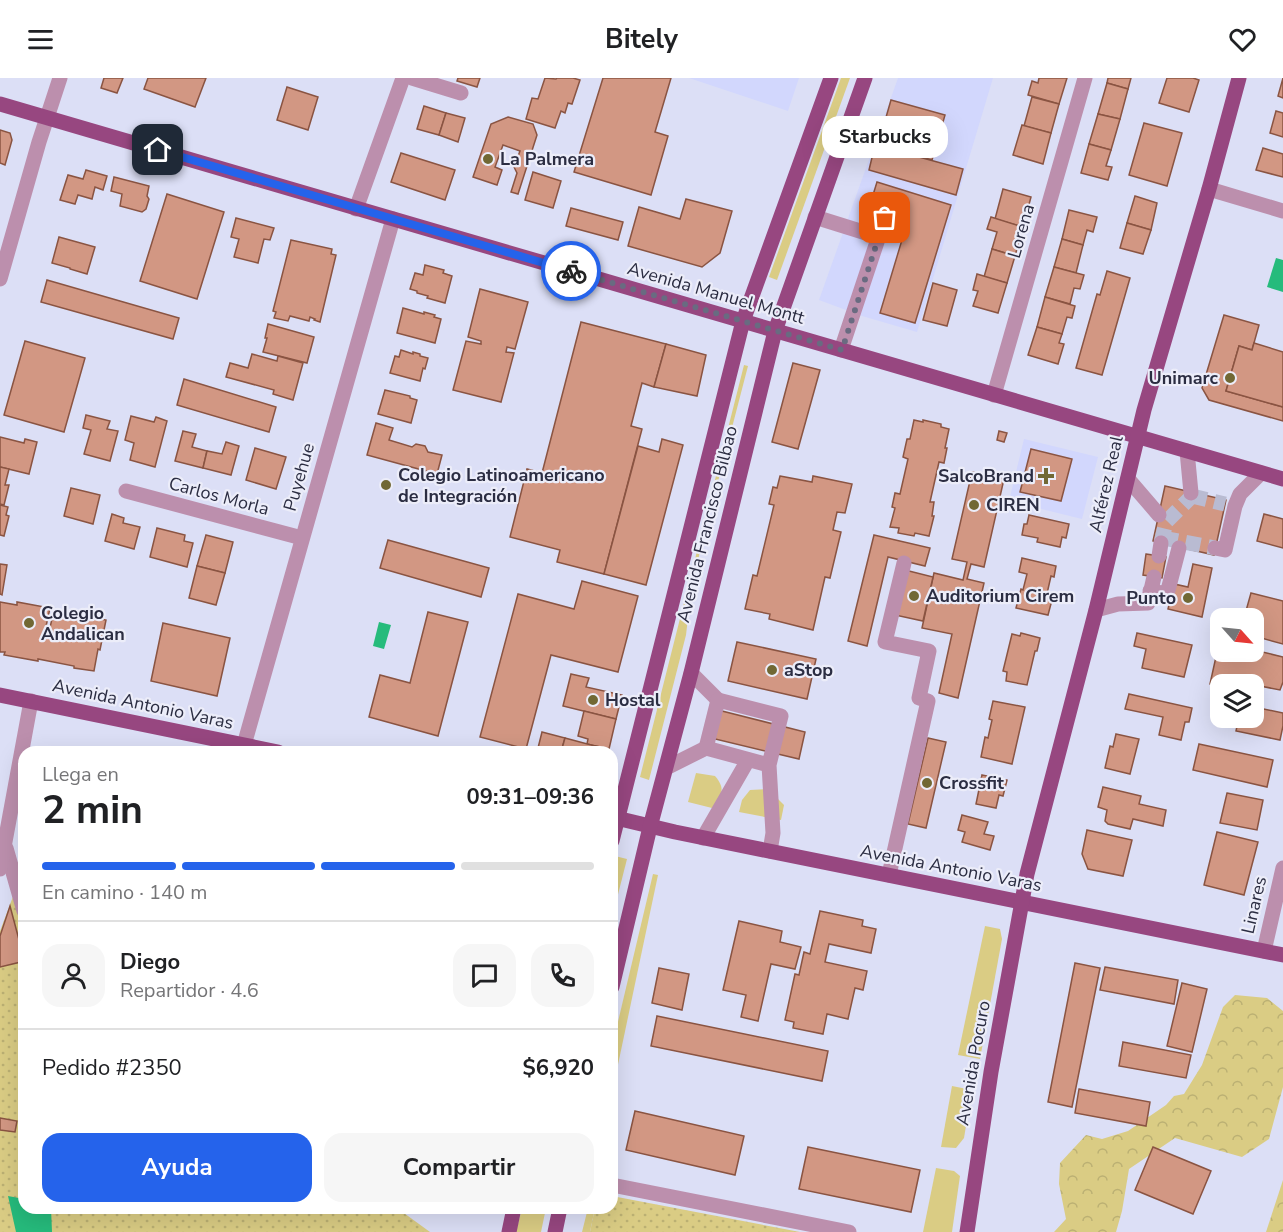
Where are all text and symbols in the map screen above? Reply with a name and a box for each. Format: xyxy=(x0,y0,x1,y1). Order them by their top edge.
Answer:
text: Bitely xyxy=(605,21,678,58)
icon: menu xyxy=(24,23,57,56)
icon: heart xyxy=(1226,23,1259,56)
callout: Starbucks xyxy=(822,116,948,158)
text: Starbucks xyxy=(839,123,931,150)
pin xyxy=(132,124,183,175)
icon: home xyxy=(141,133,174,166)
place label: La Palmera xyxy=(500,147,594,171)
marker: La Palmera xyxy=(481,152,495,166)
pin xyxy=(859,192,910,243)
icon: bag xyxy=(868,201,901,234)
street label: Lorena xyxy=(1002,201,1040,261)
courier xyxy=(541,241,601,301)
icon: bike xyxy=(555,255,588,288)
street label: Avenida Manuel Montt xyxy=(625,256,808,330)
place label: Unimarc xyxy=(1149,366,1218,390)
marker: Unimarc xyxy=(1223,371,1237,385)
street label: Avenida Francisco Bilbao xyxy=(671,423,743,625)
street label: Alférez Real xyxy=(1083,433,1129,535)
street label: Puyehue xyxy=(278,440,320,514)
place label: Colegio Latinoamericano de Integración xyxy=(398,463,605,508)
place label: SalcoBrand xyxy=(938,464,1034,488)
marker: SalcoBrand xyxy=(1039,469,1053,483)
street label: Carlos Morla xyxy=(166,471,272,521)
marker: Colegio Latinoamericano de Integración xyxy=(379,478,393,492)
place label: CIREN xyxy=(986,493,1040,517)
marker: CIREN xyxy=(967,498,981,512)
place label: Auditorium Cirem xyxy=(926,584,1074,608)
place label: Punto xyxy=(1126,586,1176,610)
marker: Auditorium Cirem xyxy=(907,589,921,603)
marker: Punto xyxy=(1181,591,1195,605)
place label: Colegio Andalican xyxy=(41,601,125,646)
north arrow xyxy=(1210,608,1264,662)
map controls xyxy=(1210,608,1264,728)
marker: Colegio Andalican xyxy=(22,616,36,630)
place label: aStop xyxy=(784,658,833,682)
marker: aStop xyxy=(765,663,779,677)
street label: Avenida Antonio Varas xyxy=(50,673,236,735)
button: layers xyxy=(1210,674,1264,728)
place label: Hostal xyxy=(605,688,661,712)
marker: Hostal xyxy=(586,693,600,707)
text: Llega en xyxy=(42,761,119,788)
place label: Crossfit xyxy=(939,771,1004,795)
marker: Crossfit xyxy=(920,776,934,790)
text: 09:31–09:36 xyxy=(466,782,594,812)
text: 2 min xyxy=(42,784,143,837)
street label: Avenida Antonio Varas xyxy=(858,839,1044,897)
street label: Linares xyxy=(1236,874,1272,936)
text: En camino · 140 m xyxy=(42,879,207,906)
button: person xyxy=(42,944,105,1007)
button: chat xyxy=(453,944,516,1007)
button: phone xyxy=(531,944,594,1007)
text: Diego xyxy=(120,947,180,977)
text: Repartidor · 4.6 xyxy=(120,977,259,1004)
street label: Avenida Pocuro xyxy=(950,999,996,1127)
text: Pedido #2350 xyxy=(42,1053,182,1083)
text: $6,920 xyxy=(523,1053,594,1083)
button: Ayuda xyxy=(42,1133,312,1202)
button: Compartir xyxy=(324,1133,594,1202)

